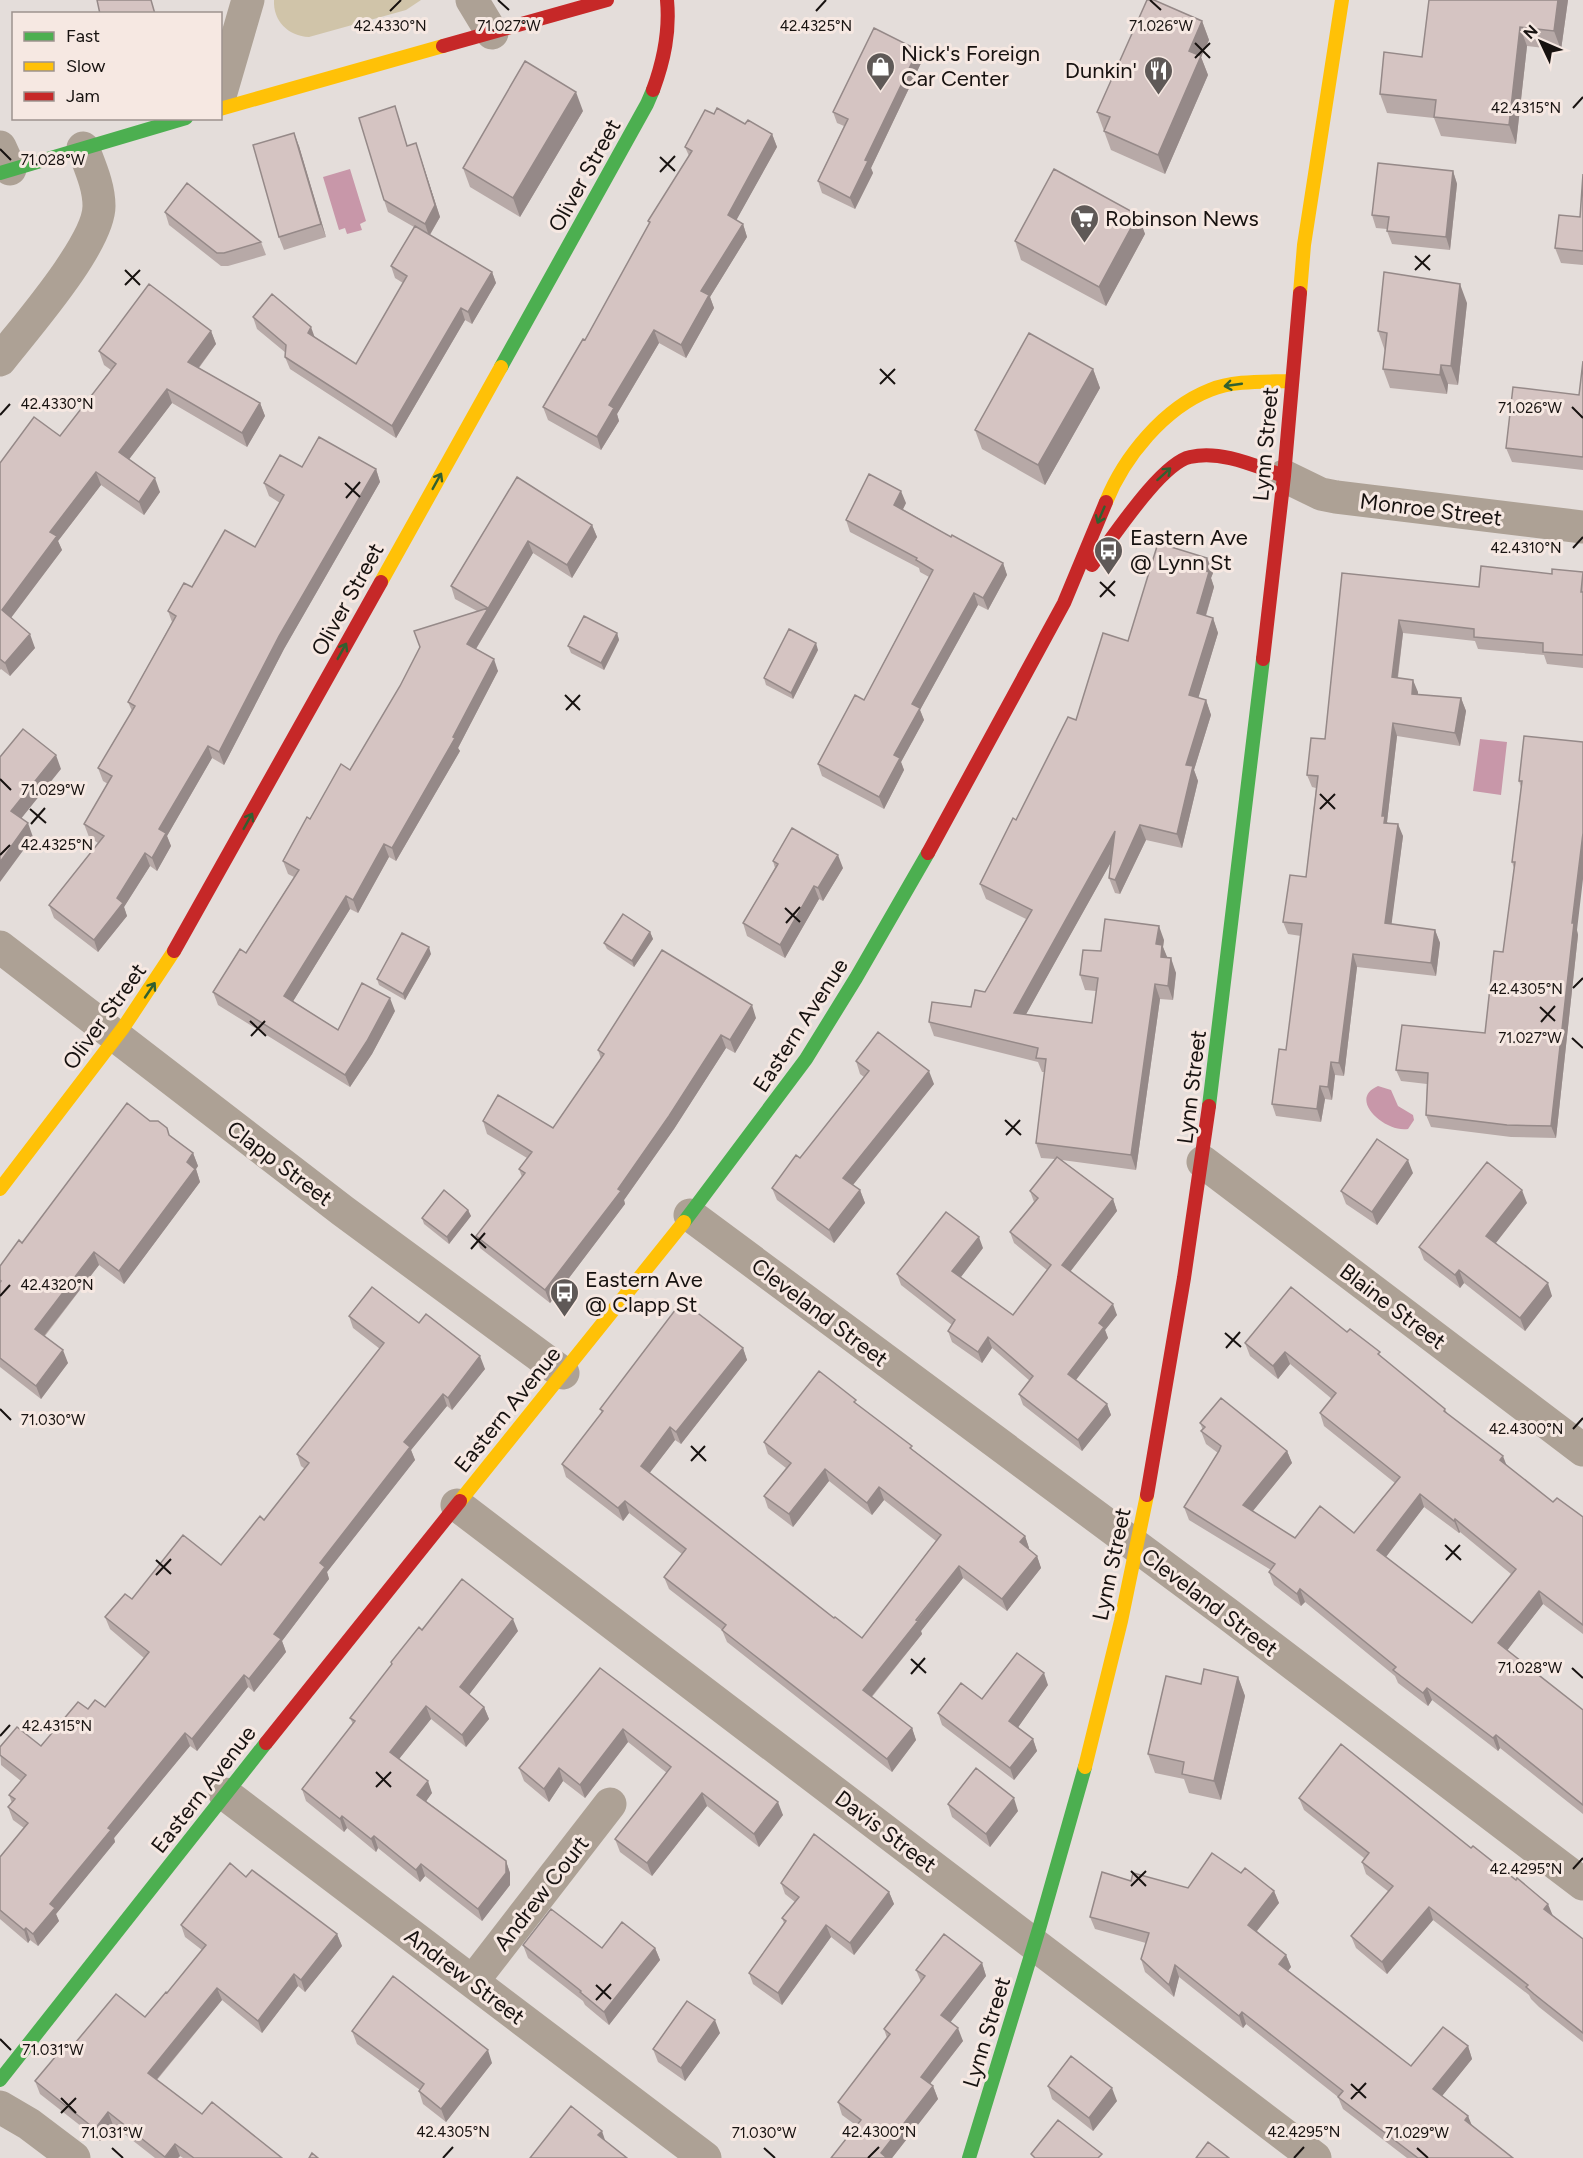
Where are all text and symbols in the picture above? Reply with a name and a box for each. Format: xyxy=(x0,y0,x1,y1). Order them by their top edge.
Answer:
legend xyxy=(12,12,222,120)
north arrow xyxy=(1511,12,1571,72)
text: 42.4330°N xyxy=(353,17,427,35)
text: 71.027°W xyxy=(477,17,541,35)
text: 42.4325°N xyxy=(780,17,852,35)
text: 71.026°W xyxy=(1129,17,1193,35)
text: N xyxy=(1519,21,1542,43)
text: Fast xyxy=(66,25,100,47)
place label: Nick's Foreign Car Center xyxy=(901,40,1040,92)
shop icon: Nick's Foreign Car Center xyxy=(864,50,896,92)
restaurant icon: Dunkin' xyxy=(1142,54,1174,96)
text: Slow xyxy=(66,55,105,77)
place label: Dunkin' xyxy=(1065,57,1137,84)
text: Jam xyxy=(66,85,100,107)
text: 42.4315°N xyxy=(1491,99,1561,117)
street label: Oliver Street xyxy=(542,114,626,236)
text: 71.028°W xyxy=(21,151,86,169)
supermarket icon: Robinson News xyxy=(1068,202,1100,244)
place label: Robinson News xyxy=(1105,205,1259,232)
one-way arrow xyxy=(1224,380,1244,391)
street label: Lynn Street xyxy=(1247,386,1284,502)
text: 42.4330°N xyxy=(20,395,94,413)
text: 71.026°W xyxy=(1498,399,1562,417)
one-way arrow xyxy=(1156,467,1171,481)
one-way arrow xyxy=(432,472,443,490)
street label: Monroe Street xyxy=(1358,487,1503,532)
one-way arrow xyxy=(1095,505,1106,524)
place label: Eastern Ave @ Lynn St xyxy=(1130,524,1248,576)
bus stop icon: Eastern Ave @ Lynn St xyxy=(1093,534,1125,576)
street label: Oliver Street xyxy=(305,538,389,660)
text: 42.4310°N xyxy=(1490,539,1562,557)
one-way arrow xyxy=(337,643,349,660)
text: 71.029°W xyxy=(21,781,85,799)
one-way arrow xyxy=(242,813,254,830)
text: 42.4325°N xyxy=(21,836,93,854)
street label: Eastern Avenue xyxy=(747,953,854,1097)
street label: Oliver Street xyxy=(57,958,152,1075)
text: 42.4305°N xyxy=(1489,980,1563,998)
one-way arrow xyxy=(144,982,156,999)
street label: Lynn Street xyxy=(1171,1029,1212,1146)
text: 71.027°W xyxy=(1498,1029,1562,1047)
street label: Clapp Street xyxy=(222,1115,338,1212)
street label: Cleveland Street xyxy=(746,1252,893,1372)
street label: Blaine Street xyxy=(1334,1258,1451,1355)
place label: Eastern Ave @ Clapp St xyxy=(585,1266,703,1318)
text: 42.4320°N xyxy=(20,1276,94,1294)
bus stop icon: Eastern Ave @ Clapp St xyxy=(548,1276,580,1318)
street label: Eastern Avenue xyxy=(448,1341,566,1478)
text: 71.030°W xyxy=(21,1411,86,1429)
text: 42.4300°N xyxy=(1489,1420,1563,1438)
street label: Lynn Street xyxy=(1086,1505,1137,1623)
street label: Cleveland Street xyxy=(1136,1542,1283,1662)
text: 71.028°W xyxy=(1498,1659,1563,1677)
text: 42.4315°N xyxy=(22,1717,92,1735)
street label: Eastern Avenue xyxy=(145,1720,262,1858)
street label: Davis Street xyxy=(830,1784,942,1878)
street label: Andrew Court xyxy=(488,1830,595,1956)
text: 42.4295°N xyxy=(1490,1860,1562,1878)
street label: Andrew Street xyxy=(399,1922,530,2030)
street label: Lynn Street xyxy=(957,1973,1016,2091)
text: 71.031°W xyxy=(22,2041,84,2059)
text: 42.4305°N xyxy=(416,2123,490,2141)
text: 42.4300°N xyxy=(842,2123,916,2141)
text: 42.4295°N xyxy=(1268,2123,1340,2141)
text: 71.031°W xyxy=(81,2124,143,2142)
text: 71.030°W xyxy=(732,2124,797,2142)
text: 71.029°W xyxy=(1385,2124,1449,2142)

